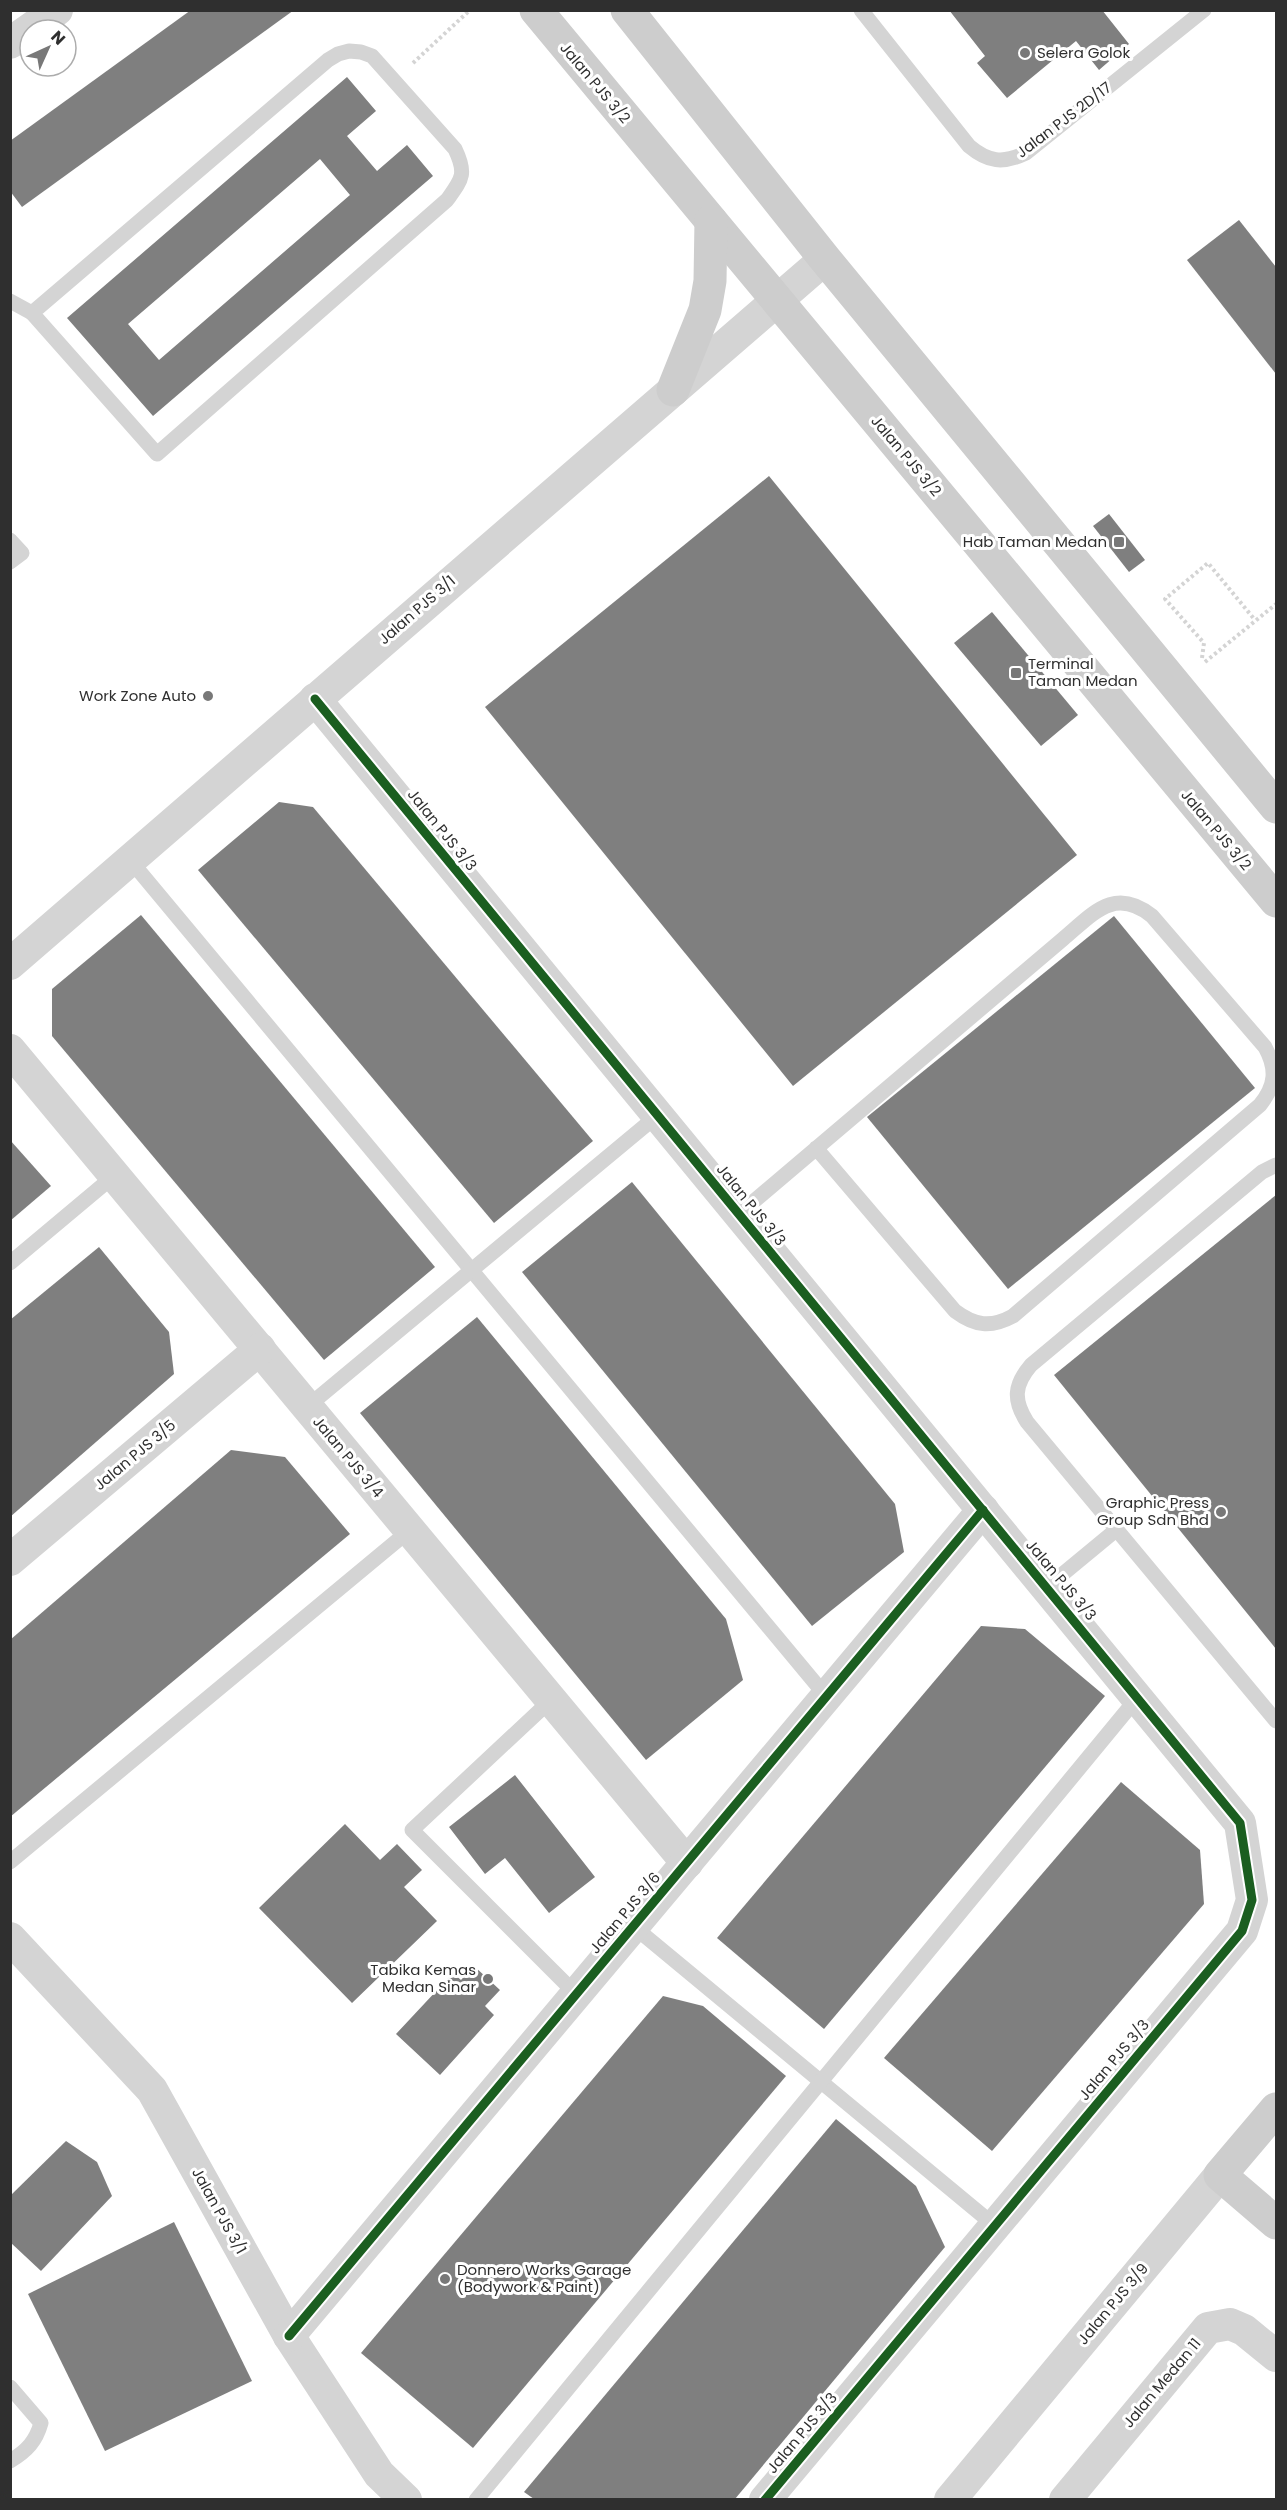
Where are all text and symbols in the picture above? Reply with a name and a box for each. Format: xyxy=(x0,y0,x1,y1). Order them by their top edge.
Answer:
north arrow xyxy=(18,18,78,78)
text: N xyxy=(46,25,71,50)
street label: Jalan PJS 3/2 xyxy=(555,38,635,128)
place label: Selera Golok xyxy=(1037,42,1130,63)
marker: Selera Golok xyxy=(1018,46,1032,60)
street label: Jalan PJS 2D/17 xyxy=(1012,77,1116,162)
street label: Jalan PJS 3/2 xyxy=(866,411,946,501)
place label: Hab Taman Medan xyxy=(963,531,1107,552)
marker: Hab Taman Medan xyxy=(1112,535,1126,549)
street label: Jalan PJS 3/1 xyxy=(374,570,460,649)
place label: Terminal Taman Medan xyxy=(1028,653,1138,691)
marker: Terminal Taman Medan xyxy=(1009,666,1023,680)
place label: Work Zone Auto xyxy=(79,685,196,706)
marker: Work Zone Auto xyxy=(201,689,215,703)
street label: Jalan PJS 3/3 xyxy=(403,784,482,875)
street label: Jalan PJS 3/2 xyxy=(1176,785,1256,875)
street label: Jalan PJS 3/3 xyxy=(712,1159,791,1250)
street label: Jalan PJS 3/4 xyxy=(308,1411,389,1502)
street label: Jalan PJS 3/5 xyxy=(89,1414,180,1495)
place label: Graphic Press Group Sdn Bhd xyxy=(1097,1492,1209,1530)
marker: Graphic Press Group Sdn Bhd xyxy=(1214,1505,1228,1519)
street label: Jalan PJS 3/3 xyxy=(1021,1535,1101,1625)
street label: Jalan PJS 3/6 xyxy=(584,1867,665,1958)
place label: Tabika Kemas Medan Sinar xyxy=(370,1959,476,1997)
marker: Tabika Kemas Medan Sinar xyxy=(481,1972,495,1986)
street label: Jalan PJS 3/3 xyxy=(1074,2015,1154,2105)
street label: Jalan PJS 3/1 xyxy=(187,2164,252,2258)
street label: Jalan PJS 3/9 xyxy=(1072,2258,1153,2349)
place label: Donnero Works Garage (Bodywork & Paint) xyxy=(457,2259,631,2297)
marker: Donnero Works Garage (Bodywork & Paint) xyxy=(438,2272,452,2286)
street label: Jalan Medan 11 xyxy=(1118,2333,1205,2432)
street label: Jalan PJS 3/3 xyxy=(762,2388,842,2478)

